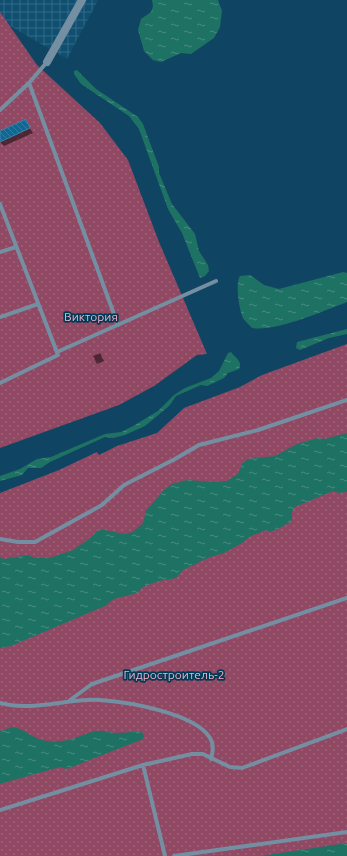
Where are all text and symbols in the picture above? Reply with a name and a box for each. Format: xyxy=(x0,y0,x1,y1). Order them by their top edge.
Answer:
park label: Виктория xyxy=(64,310,118,323)
park label: Гидростроитель-2 xyxy=(124,668,224,681)

